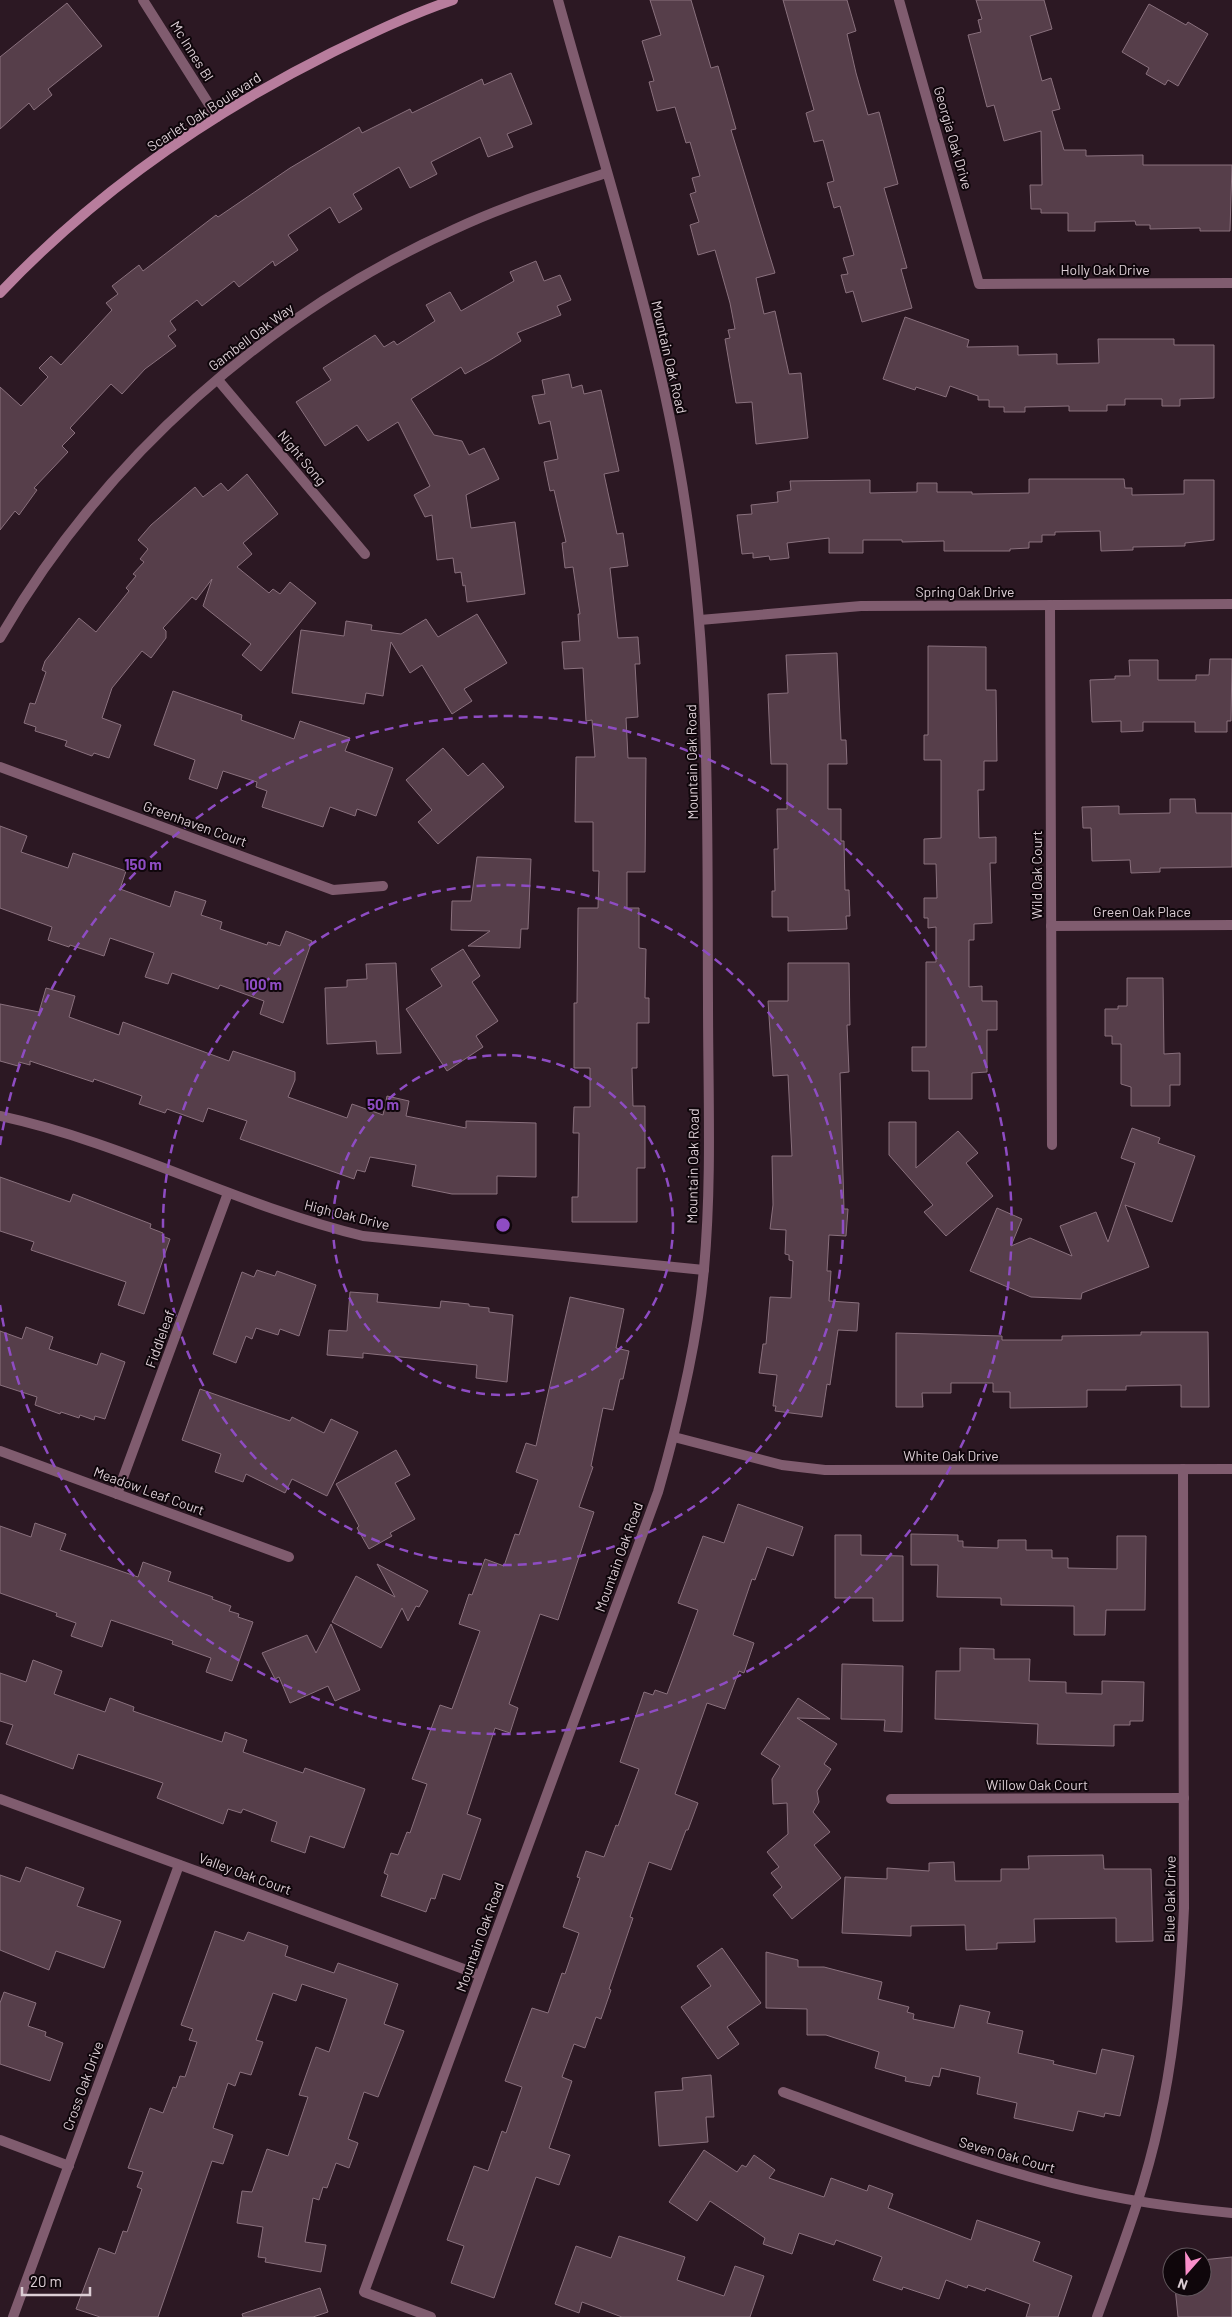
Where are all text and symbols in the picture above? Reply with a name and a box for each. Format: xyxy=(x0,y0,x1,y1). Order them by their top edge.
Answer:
street label: Mc Innes Bl xyxy=(167,18,218,84)
street label: Scarlet Oak Boulevard xyxy=(144,68,264,155)
street label: Georgia Oak Drive xyxy=(931,84,976,191)
street label: Holly Oak Drive xyxy=(1060,261,1150,278)
street label: Gambell Oak Way xyxy=(205,299,297,374)
street label: Mountain Oak Road xyxy=(648,299,691,415)
street label: Night Song xyxy=(274,427,330,489)
street label: Spring Oak Drive xyxy=(915,583,1015,600)
street label: Mountain Oak Road xyxy=(682,704,701,820)
street label: Greenhaven Court xyxy=(141,797,249,850)
street label: Wild Oak Court xyxy=(1028,830,1045,920)
text: 150 m xyxy=(124,855,162,873)
street label: Green Oak Place xyxy=(1093,903,1191,920)
text: 100 m xyxy=(244,975,282,993)
text: 50 m xyxy=(367,1095,399,1113)
street label: Mountain Oak Road xyxy=(683,1108,702,1224)
street label: High Oak Drive xyxy=(303,1196,392,1233)
centre of rings xyxy=(494,1216,512,1234)
street label: Fiddleleaf xyxy=(141,1308,178,1370)
street label: White Oak Drive xyxy=(903,1447,999,1464)
street label: Meadow Leaf Court xyxy=(91,1463,207,1518)
street label: Mountain Oak Road xyxy=(591,1500,646,1614)
street label: Willow Oak Court xyxy=(986,1776,1088,1793)
street label: Valley Oak Court xyxy=(197,1849,294,1898)
street label: Blue Oak Drive xyxy=(1160,1856,1179,1942)
street label: Mountain Oak Road xyxy=(452,1880,507,1994)
street label: Cross Oak Drive xyxy=(58,2039,107,2133)
street label: Seven Oak Court xyxy=(957,2133,1057,2176)
north arrow xyxy=(1162,2247,1212,2297)
scale bar xyxy=(22,2264,90,2296)
text: 20 m xyxy=(30,2272,62,2290)
text: N xyxy=(1175,2275,1190,2294)

